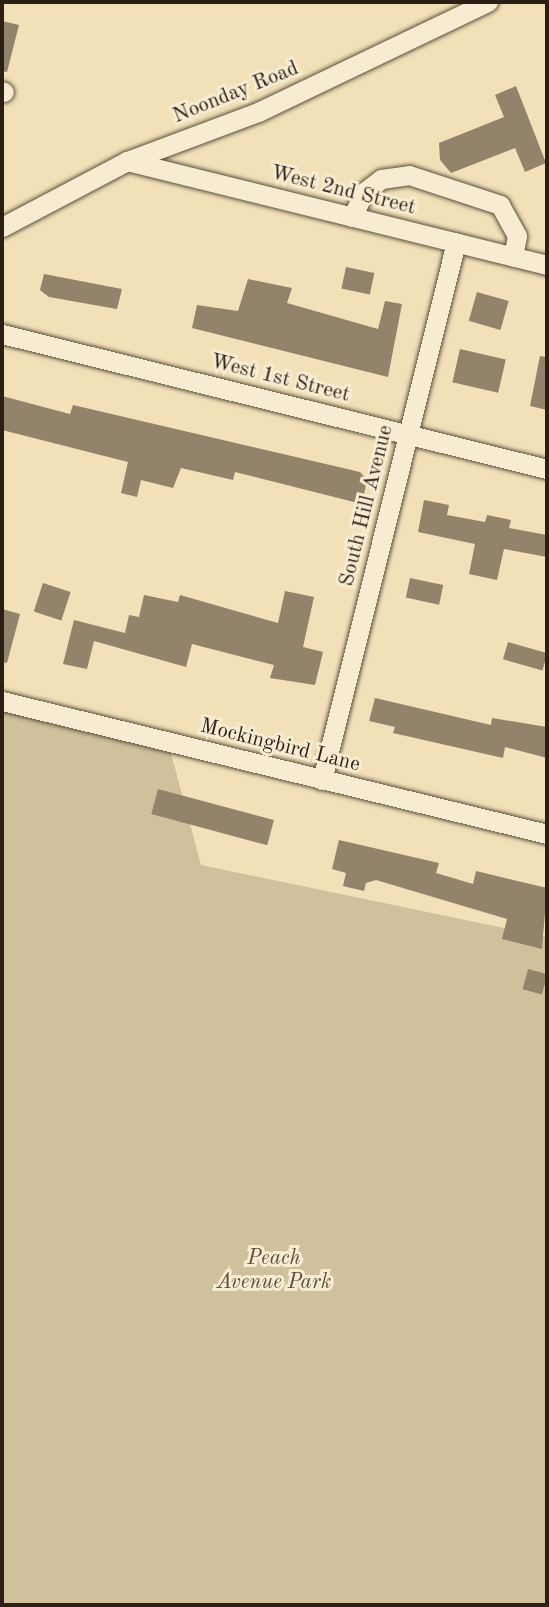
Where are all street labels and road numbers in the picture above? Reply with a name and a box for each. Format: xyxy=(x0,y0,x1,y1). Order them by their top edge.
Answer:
street label: Noonday Road xyxy=(170,56,302,130)
street label: West 2nd Street xyxy=(268,161,418,221)
street label: West 1st Street xyxy=(208,350,352,408)
street label: South Hill Avenue xyxy=(335,423,399,589)
street label: Mockingbird Lane xyxy=(198,714,362,778)

